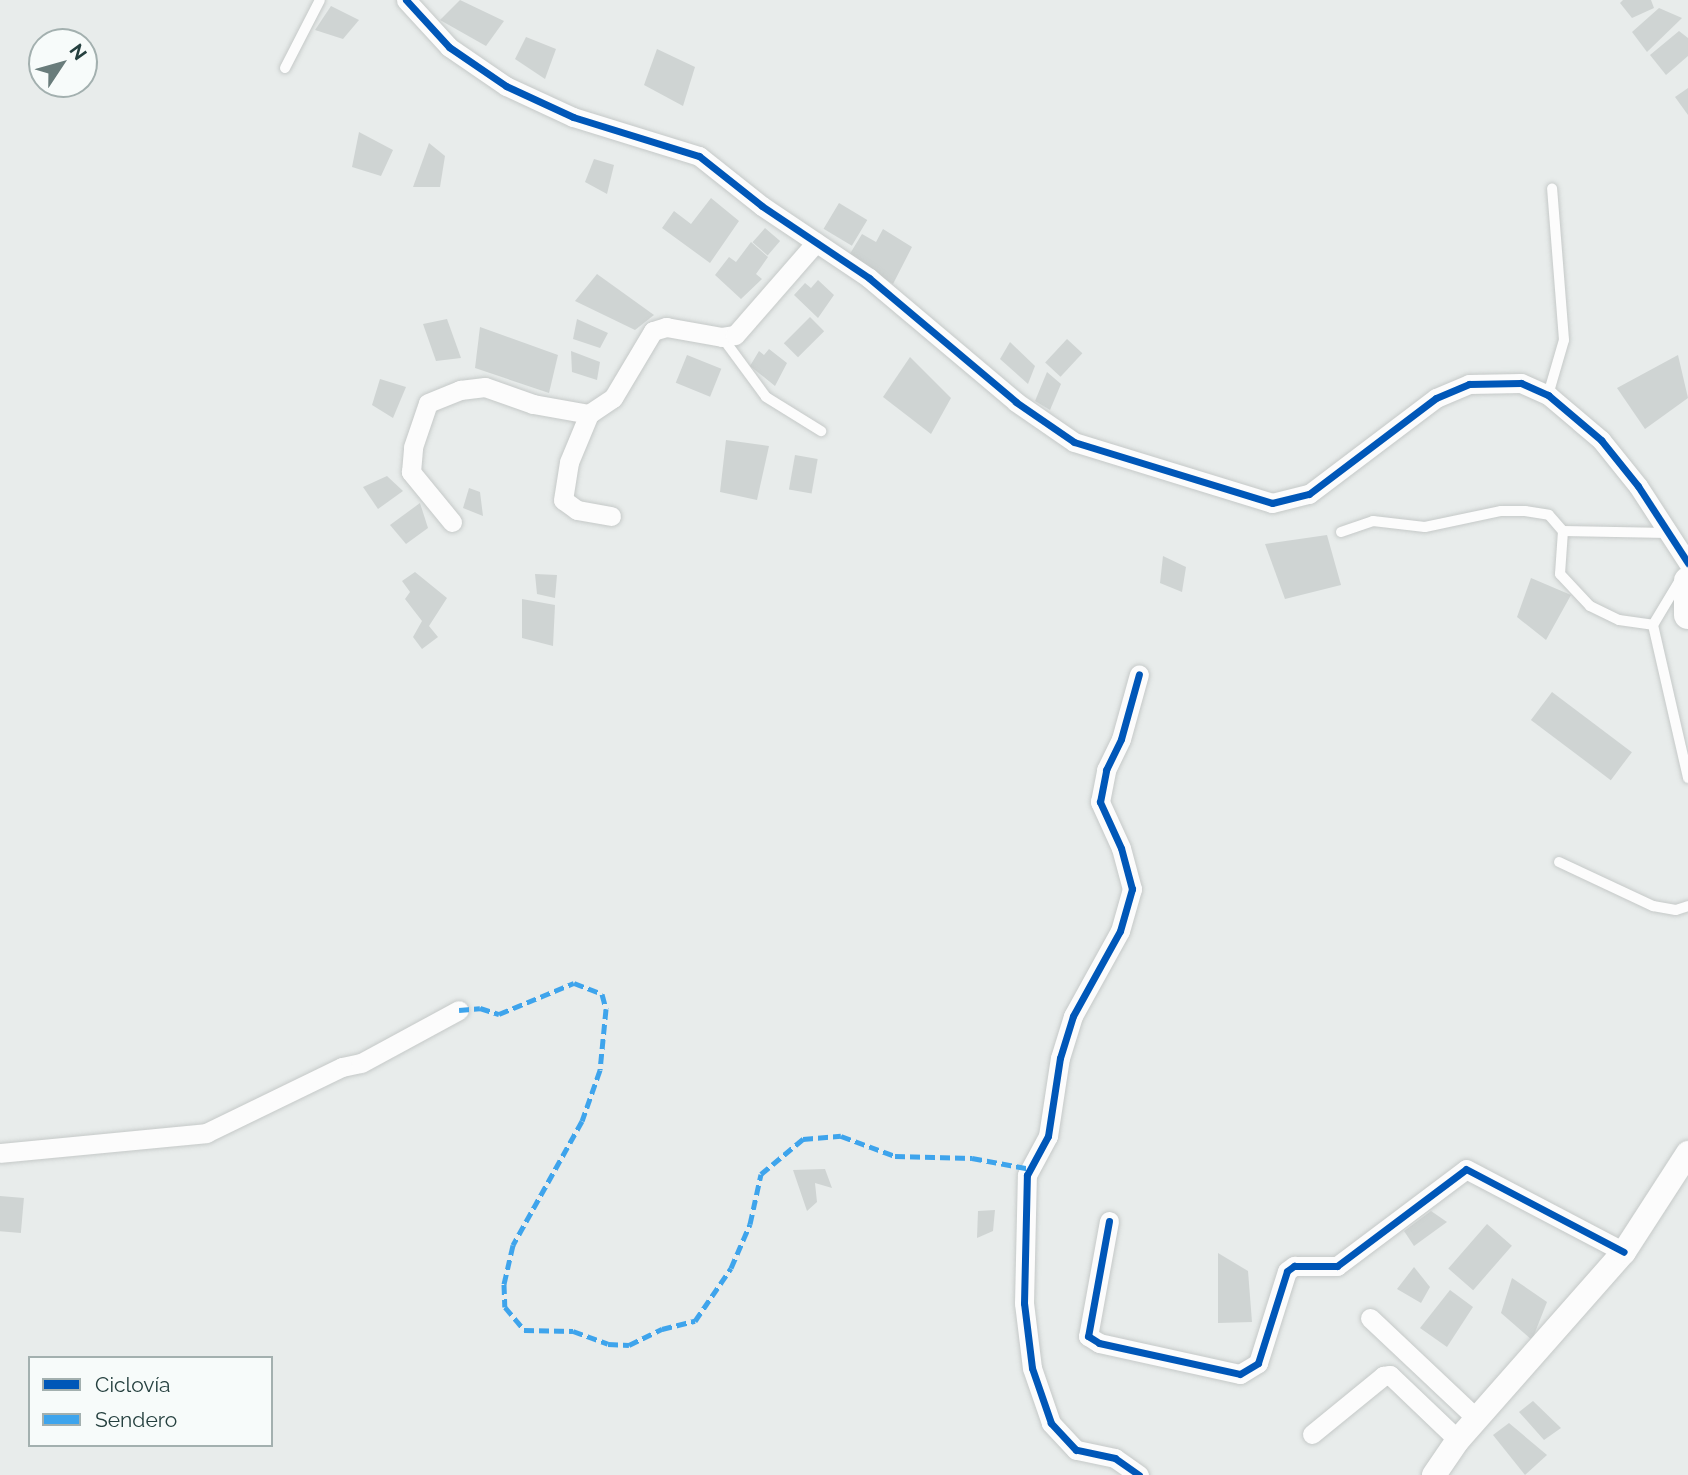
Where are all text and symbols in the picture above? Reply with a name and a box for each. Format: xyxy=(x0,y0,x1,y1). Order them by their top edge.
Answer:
north arrow xyxy=(28,28,98,98)
text: N xyxy=(65,40,92,64)
legend xyxy=(28,1356,273,1447)
text: Ciclovía xyxy=(95,1372,171,1397)
text: Sendero xyxy=(95,1407,177,1432)

